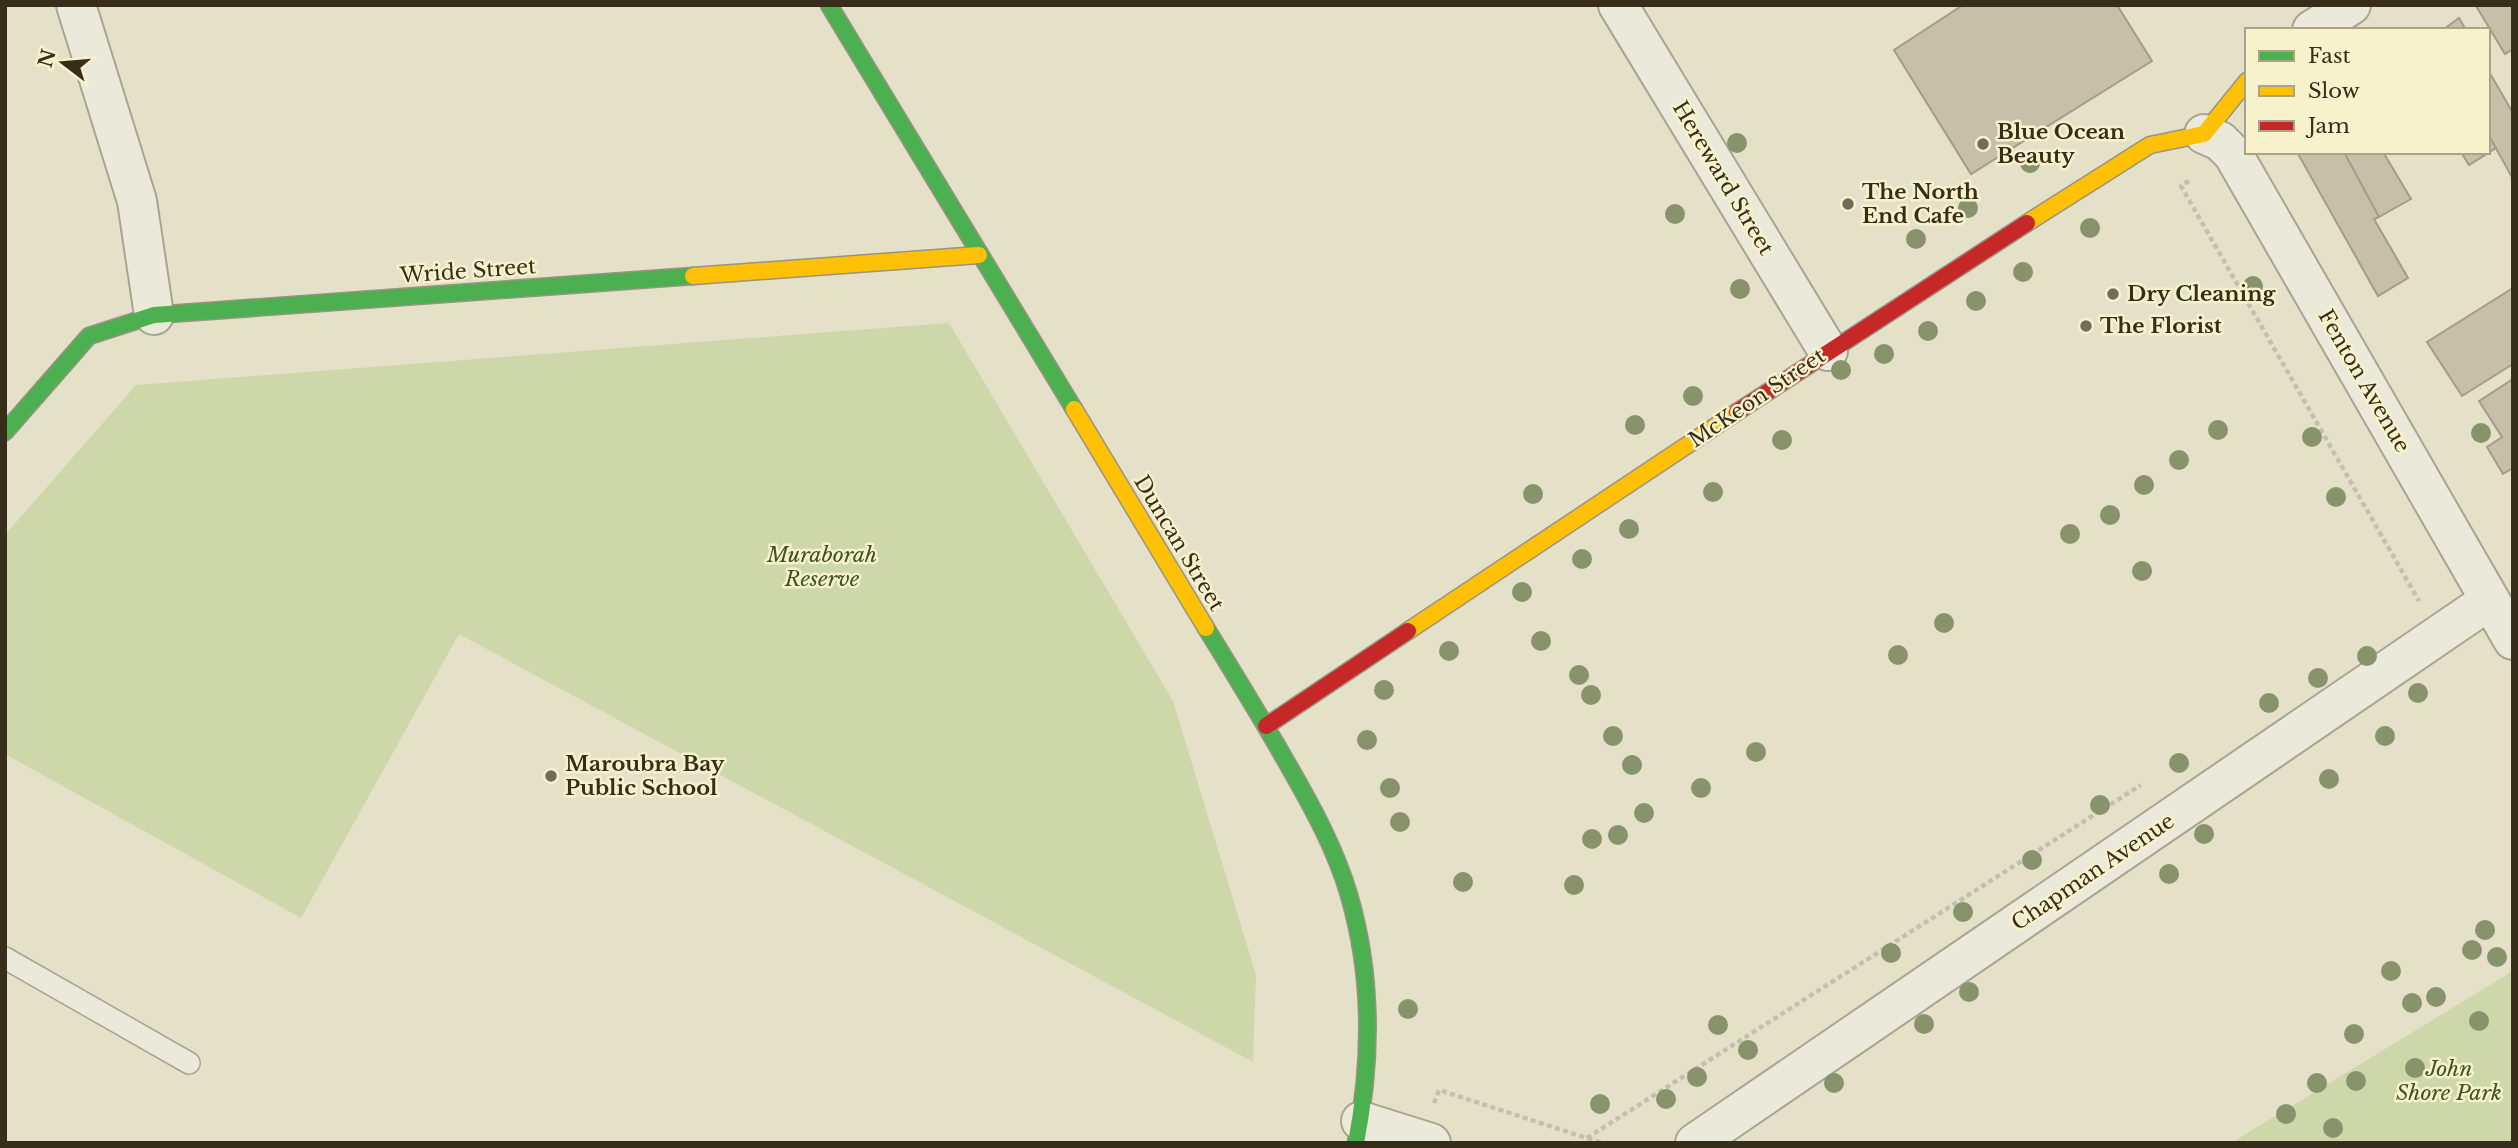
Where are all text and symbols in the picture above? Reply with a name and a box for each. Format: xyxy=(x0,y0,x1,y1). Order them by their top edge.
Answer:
north arrow xyxy=(28,28,98,98)
legend xyxy=(2245,28,2490,154)
text: Fast xyxy=(2308,43,2350,69)
text: N xyxy=(34,47,61,70)
text: Slow xyxy=(2308,78,2360,104)
street label: Hereward Street xyxy=(1667,96,1779,260)
text: Jam xyxy=(2305,113,2350,139)
place label: Blue Ocean Beauty xyxy=(1997,119,2125,169)
marker: Blue Ocean Beauty xyxy=(1975,136,1991,152)
place label: The North End Cafe xyxy=(1862,179,1979,229)
marker: The North End Cafe xyxy=(1840,196,1856,212)
street label: Wride Street xyxy=(398,253,537,289)
place label: Dry Cleaning xyxy=(2127,281,2276,307)
marker: Dry Cleaning xyxy=(2105,286,2121,302)
street label: Fenton Avenue xyxy=(2312,305,2416,457)
place label: The Florist xyxy=(2100,313,2222,339)
marker: The Florist xyxy=(2078,318,2094,334)
street label: McKeon Street xyxy=(1684,343,1830,453)
street label: Duncan Street xyxy=(1128,470,1230,616)
park label: Muraborah Reserve xyxy=(766,542,877,592)
place label: Maroubra Bay Public School xyxy=(565,751,725,801)
marker: Maroubra Bay Public School xyxy=(543,768,559,784)
street label: Chapman Avenue xyxy=(2007,808,2179,936)
park label: John Shore Park xyxy=(2396,1056,2502,1106)

